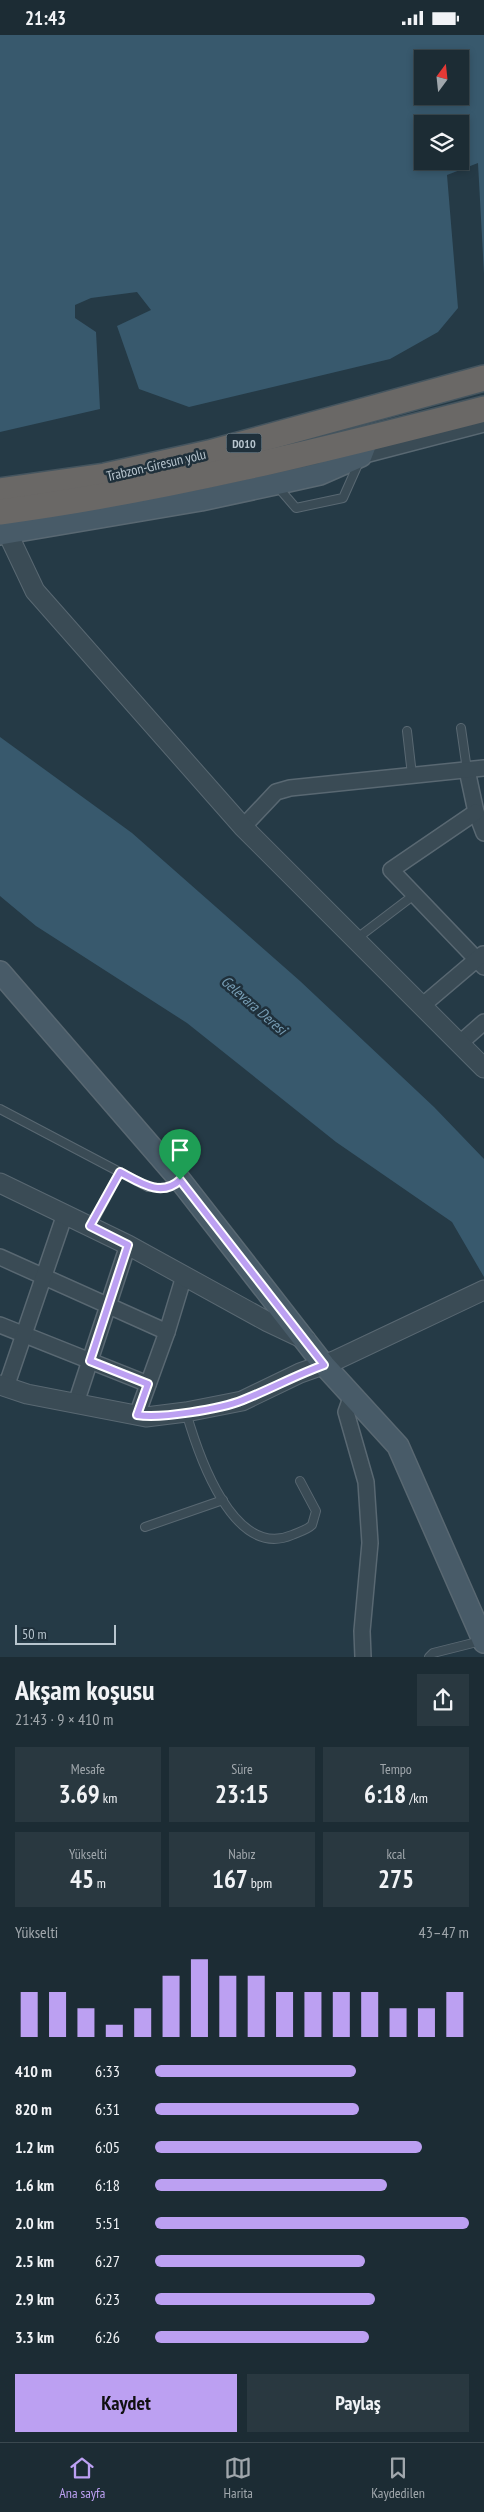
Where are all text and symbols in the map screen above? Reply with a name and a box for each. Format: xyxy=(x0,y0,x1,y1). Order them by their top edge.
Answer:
text: 21:43 xyxy=(25,6,66,30)
north arrow xyxy=(414,50,469,105)
map controls xyxy=(414,50,469,170)
button: layers xyxy=(414,115,469,170)
road number: D010 xyxy=(226,433,262,453)
street label: Trabzon-Giresun yolu xyxy=(104,445,208,485)
water label: Gelevara Deresi xyxy=(217,971,292,1040)
pin xyxy=(159,1129,201,1180)
icon: arrive xyxy=(166,1136,194,1164)
scale bar xyxy=(15,1622,116,1645)
text: 50 m xyxy=(22,1625,47,1643)
text: Akşam koşusu xyxy=(15,1671,155,1708)
button: share xyxy=(417,1674,469,1726)
text: 21:43 · 9 × 410 m xyxy=(15,1709,113,1729)
text: Mesafe xyxy=(71,1760,105,1778)
text: Süre xyxy=(231,1760,253,1778)
text: Tempo xyxy=(380,1760,412,1778)
text: 3.69 xyxy=(59,1778,100,1810)
text: 23:15 xyxy=(215,1778,269,1810)
text: 6:18 xyxy=(364,1778,406,1810)
text: km xyxy=(100,1789,117,1807)
text: /km xyxy=(406,1789,428,1807)
text: Yükselti xyxy=(69,1845,107,1863)
text: Nabız xyxy=(228,1845,256,1863)
text: kcal xyxy=(386,1845,406,1863)
text: 45 xyxy=(70,1863,94,1895)
text: 167 xyxy=(212,1863,248,1895)
text: 275 xyxy=(378,1863,414,1895)
text: m xyxy=(94,1874,106,1892)
text: bpm xyxy=(248,1874,272,1892)
text: Yükselti xyxy=(15,1922,58,1942)
text: 43–47 m xyxy=(419,1922,469,1942)
text: 410 m xyxy=(15,2061,52,2081)
text: 6:33 xyxy=(95,2061,120,2081)
text: 820 m xyxy=(15,2099,52,2119)
text: 6:31 xyxy=(95,2099,120,2119)
text: 1.2 km xyxy=(15,2137,54,2157)
text: 6:05 xyxy=(95,2137,120,2157)
text: 1.6 km xyxy=(15,2175,54,2195)
text: 6:18 xyxy=(95,2175,120,2195)
text: 2.0 km xyxy=(15,2213,54,2233)
text: 5:51 xyxy=(95,2213,120,2233)
text: 2.5 km xyxy=(15,2251,54,2271)
text: 6:27 xyxy=(95,2251,120,2271)
text: 2.9 km xyxy=(15,2289,54,2309)
text: 6:23 xyxy=(95,2289,120,2309)
text: 3.3 km xyxy=(15,2327,54,2347)
text: 6:26 xyxy=(95,2327,120,2347)
button: Kaydet xyxy=(15,2374,237,2432)
button: Paylaş xyxy=(247,2374,469,2432)
tab: Ana sayfa xyxy=(59,2454,105,2502)
tab: Harita xyxy=(224,2454,253,2502)
tab: Kaydedilen xyxy=(371,2454,425,2502)

